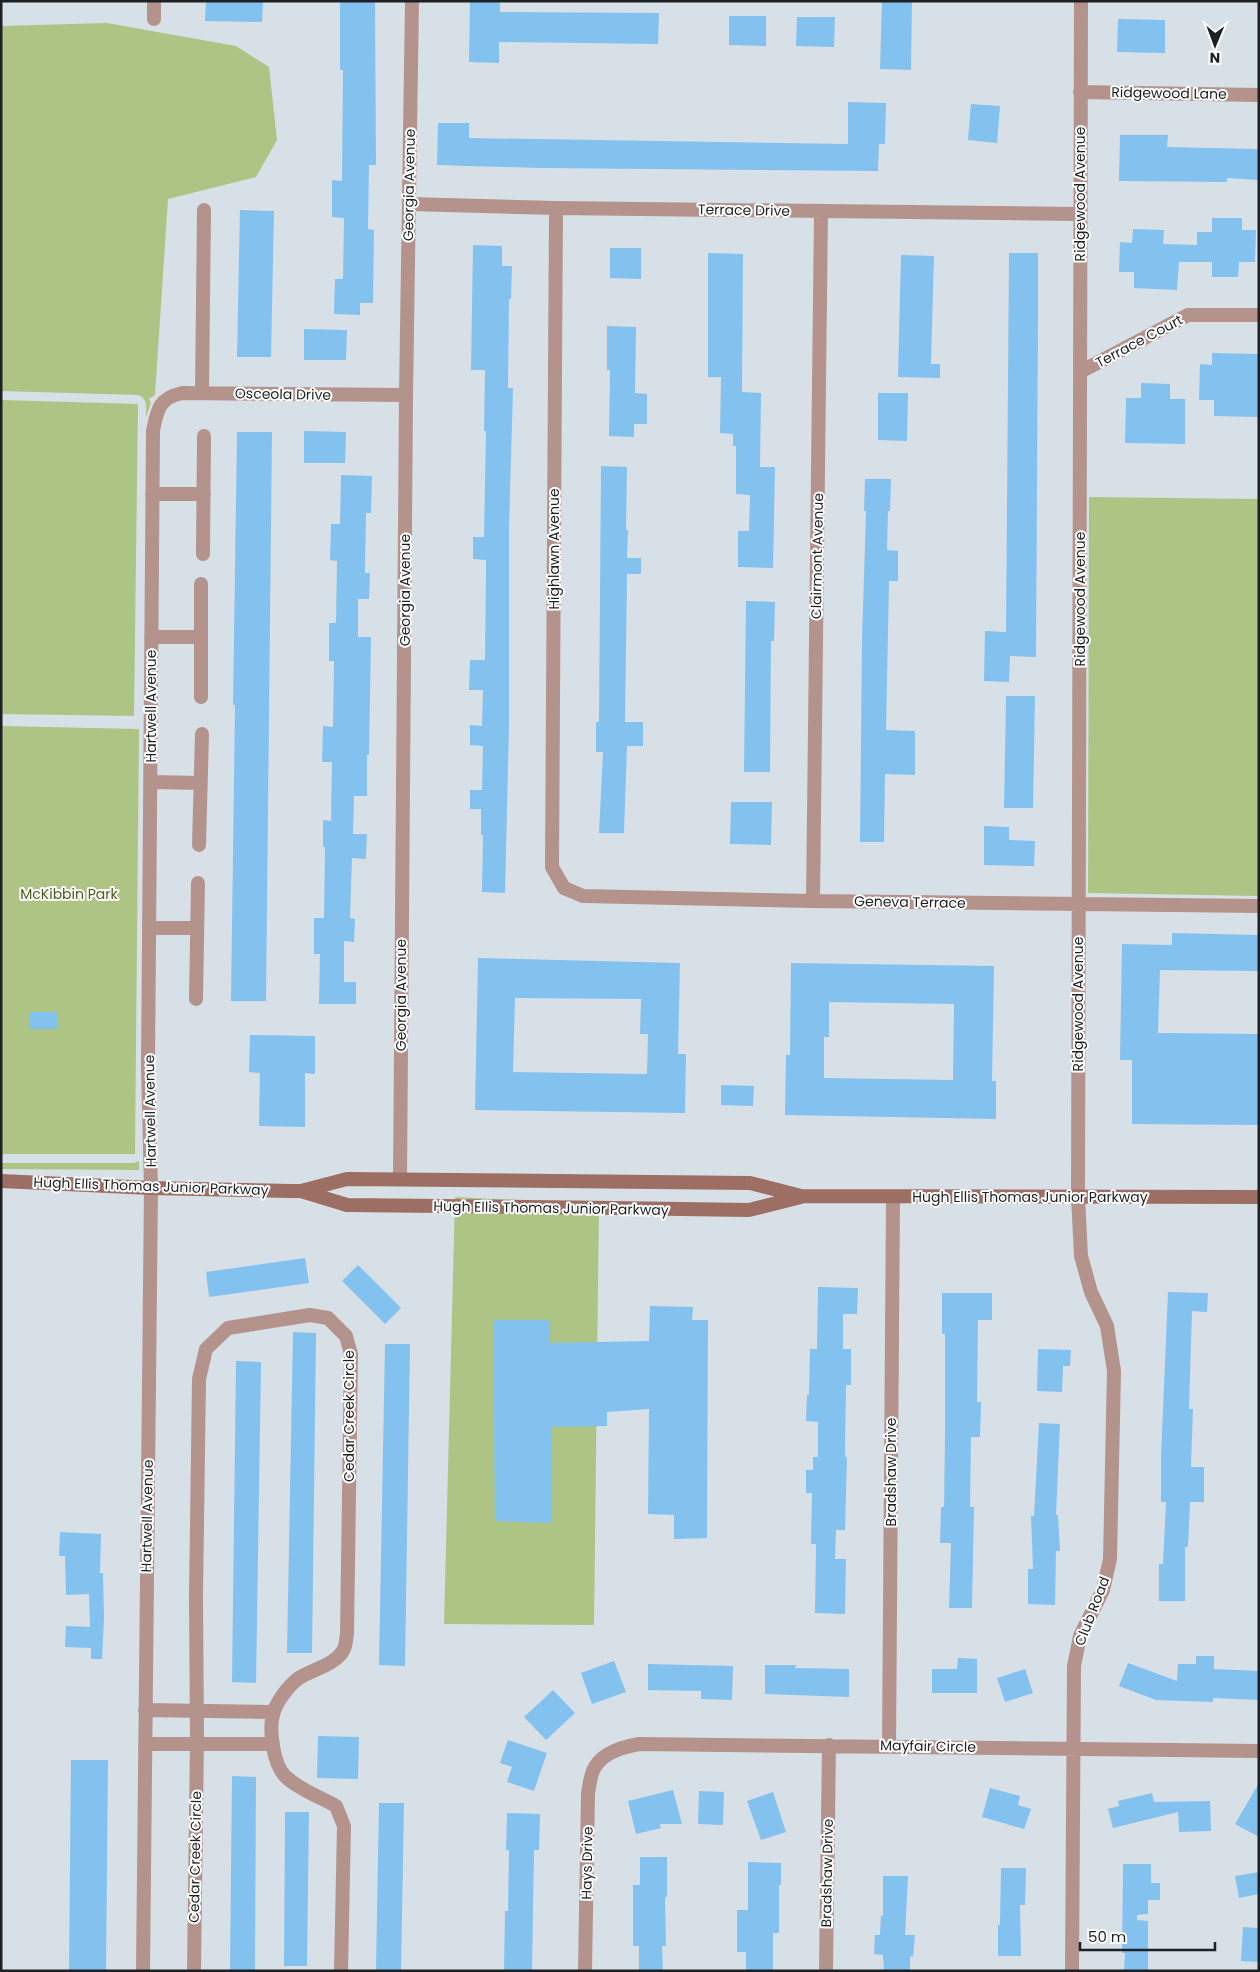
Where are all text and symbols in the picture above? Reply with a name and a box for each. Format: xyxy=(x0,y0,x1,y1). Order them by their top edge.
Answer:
north arrow xyxy=(1190,20,1240,70)
text: N xyxy=(1209,48,1220,68)
street label: Ridgewood Lane xyxy=(1111,82,1227,104)
street label: Ridgewood Avenue xyxy=(1070,126,1090,261)
street label: Georgia Avenue xyxy=(398,128,420,241)
street label: Terrace Drive xyxy=(698,199,791,221)
street label: Terrace Court xyxy=(1092,310,1186,372)
street label: Osceola Drive xyxy=(235,383,332,405)
street label: Highlawn Avenue xyxy=(544,488,564,610)
street label: Clairmont Avenue xyxy=(806,492,828,619)
street label: Ridgewood Avenue xyxy=(1070,531,1090,666)
street label: Georgia Avenue xyxy=(395,533,415,646)
street label: Hartwell Avenue xyxy=(141,649,161,762)
park label: McKibbin Park xyxy=(20,884,119,904)
street label: Geneva Terrace xyxy=(854,891,966,913)
street label: Ridgewood Avenue xyxy=(1068,936,1088,1071)
street label: Georgia Avenue xyxy=(391,938,411,1051)
street label: Hartwell Avenue xyxy=(139,1054,161,1168)
street label: Hugh Ellis Thomas Junior Parkway xyxy=(33,1172,269,1200)
street label: Hugh Ellis Thomas Junior Parkway xyxy=(912,1187,1148,1207)
street label: Hugh Ellis Thomas Junior Parkway xyxy=(433,1196,669,1220)
street label: Cedar Creek Circle xyxy=(339,1350,359,1482)
street label: Bradshaw Drive xyxy=(881,1417,901,1526)
street label: Hartwell Avenue xyxy=(136,1459,158,1573)
street label: Club Road xyxy=(1070,1573,1114,1649)
street label: Mayfair Circle xyxy=(880,1735,976,1757)
street label: Cedar Creek Circle xyxy=(184,1791,206,1923)
street label: Bradshaw Drive xyxy=(816,1818,838,1928)
street label: Hays Drive xyxy=(576,1826,598,1900)
scale bar xyxy=(1080,1920,1215,1952)
text: 50 m xyxy=(1088,1926,1126,1947)

